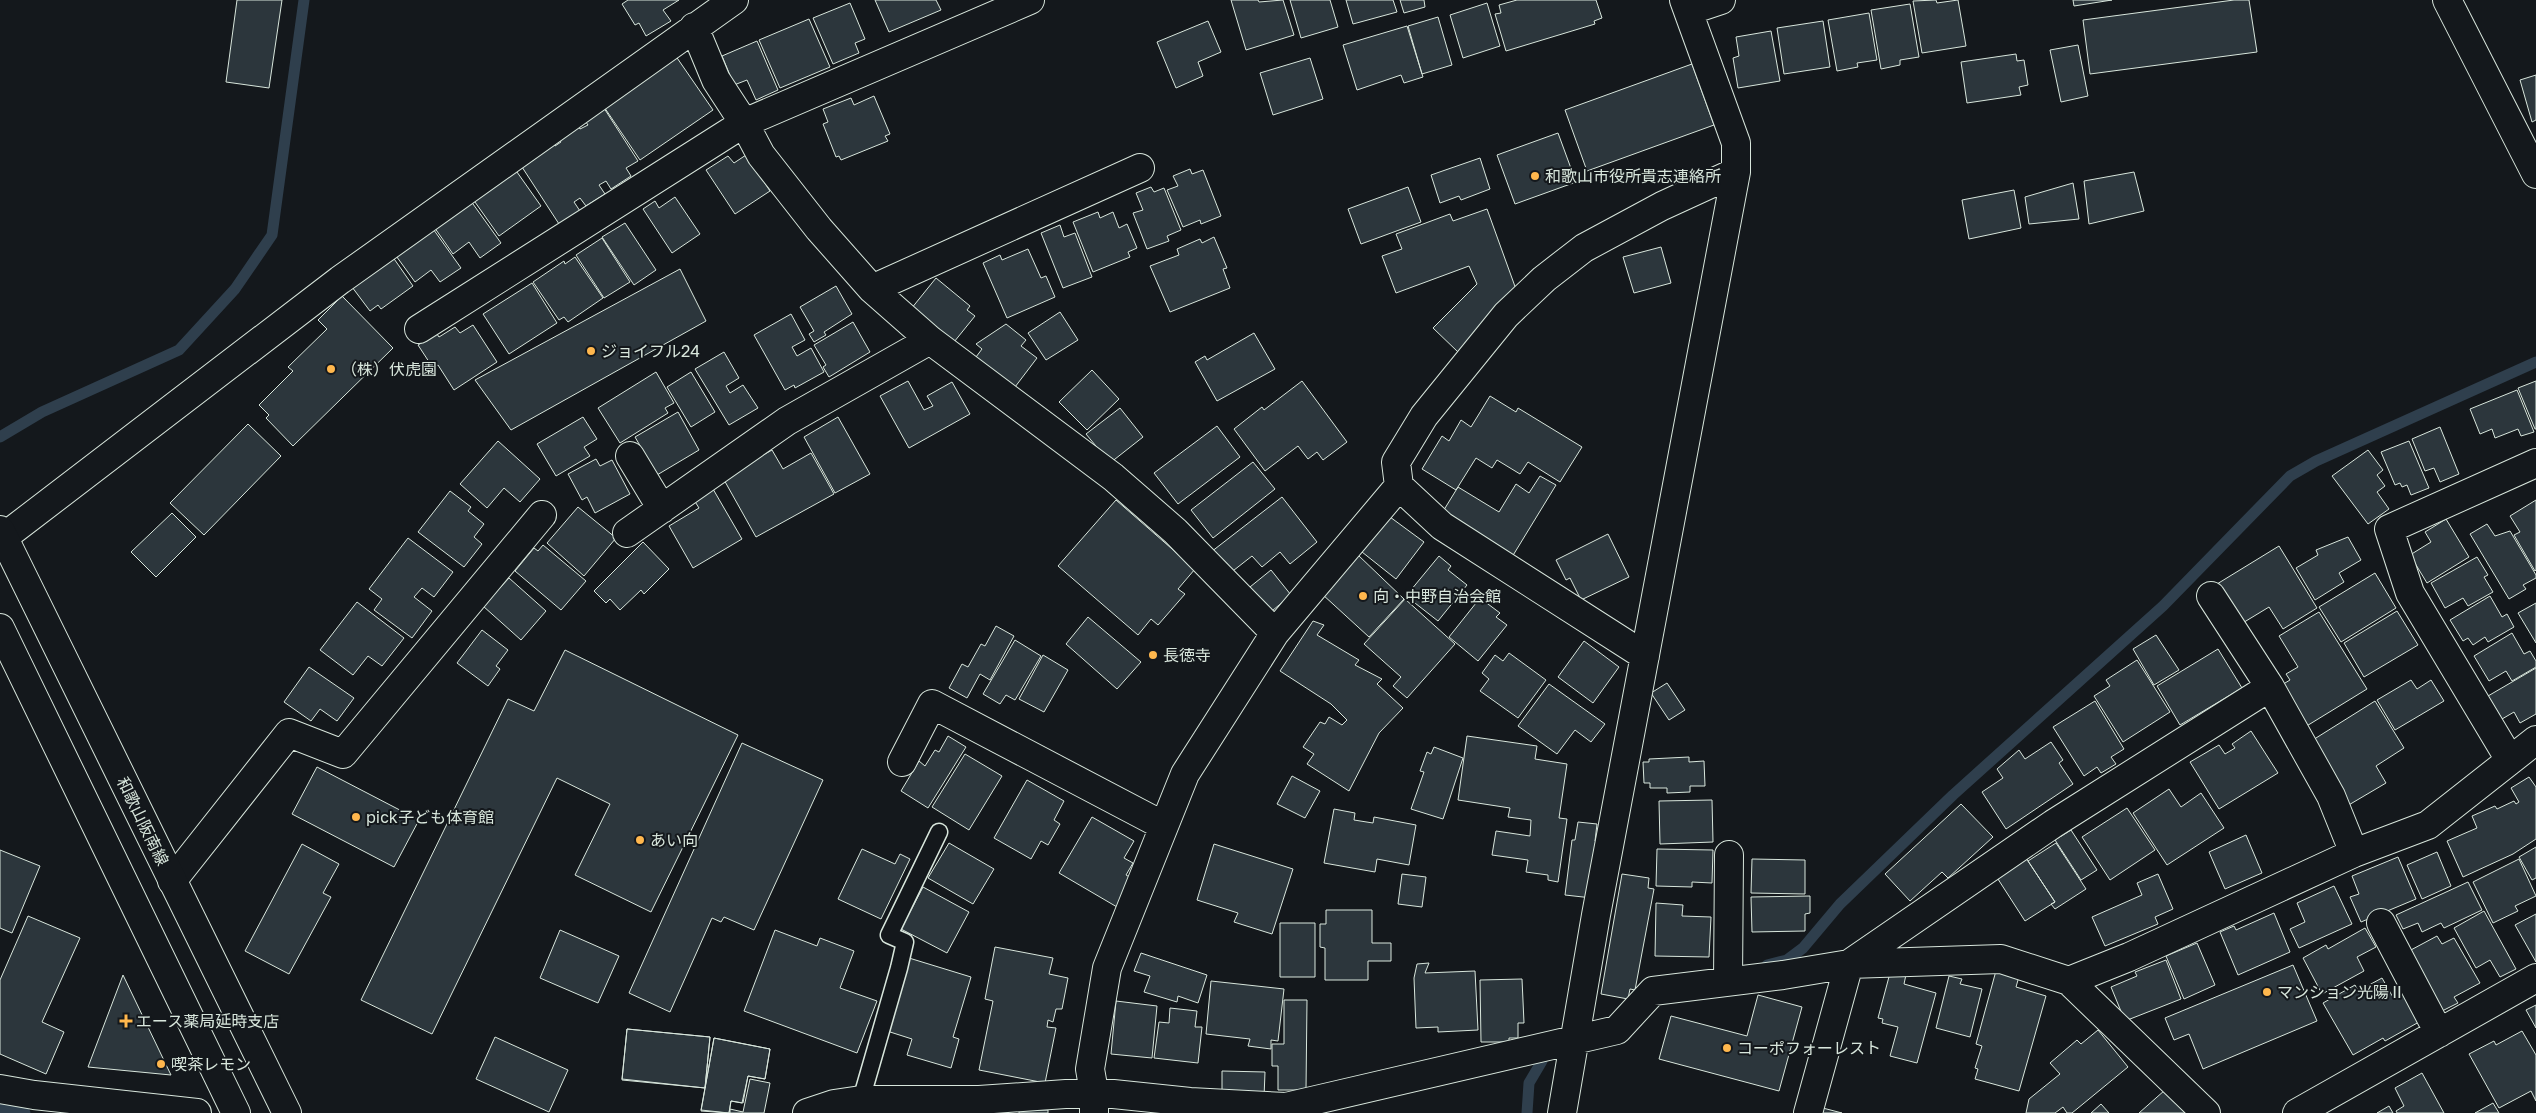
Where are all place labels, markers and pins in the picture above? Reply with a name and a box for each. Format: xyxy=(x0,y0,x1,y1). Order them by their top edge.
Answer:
place label: 和歌山市役所貴志連絡所 xyxy=(1545,166,1721,186)
marker: 和歌山市役所貴志連絡所 xyxy=(1529,170,1541,182)
place label: ジョイフル24 xyxy=(601,341,700,361)
marker: ジョイフル24 xyxy=(585,345,597,357)
place label: （株）伏虎園 xyxy=(341,359,437,379)
marker: （株）伏虎園 xyxy=(325,363,337,375)
place label: 向・中野自治会館 xyxy=(1373,586,1501,606)
marker: 向・中野自治会館 xyxy=(1357,590,1369,602)
place label: 長徳寺 xyxy=(1163,645,1211,665)
marker: 長徳寺 xyxy=(1147,649,1159,661)
place label: pick子ども体育館 xyxy=(366,807,494,827)
marker: pick子ども体育館 xyxy=(350,811,362,823)
place label: あい向 xyxy=(650,830,698,850)
marker: あい向 xyxy=(634,834,646,846)
place label: マンション光陽Ⅱ xyxy=(2277,982,2405,1002)
marker: マンション光陽Ⅱ xyxy=(2261,986,2273,998)
place label: エース薬局延時支店 xyxy=(136,1011,279,1031)
marker: エース薬局延時支店 xyxy=(120,1015,132,1027)
place label: コーポフォーレスト xyxy=(1737,1038,1881,1058)
marker: コーポフォーレスト xyxy=(1721,1042,1733,1054)
place label: 喫茶レモン xyxy=(171,1054,251,1074)
marker: 喫茶レモン xyxy=(155,1058,167,1070)

